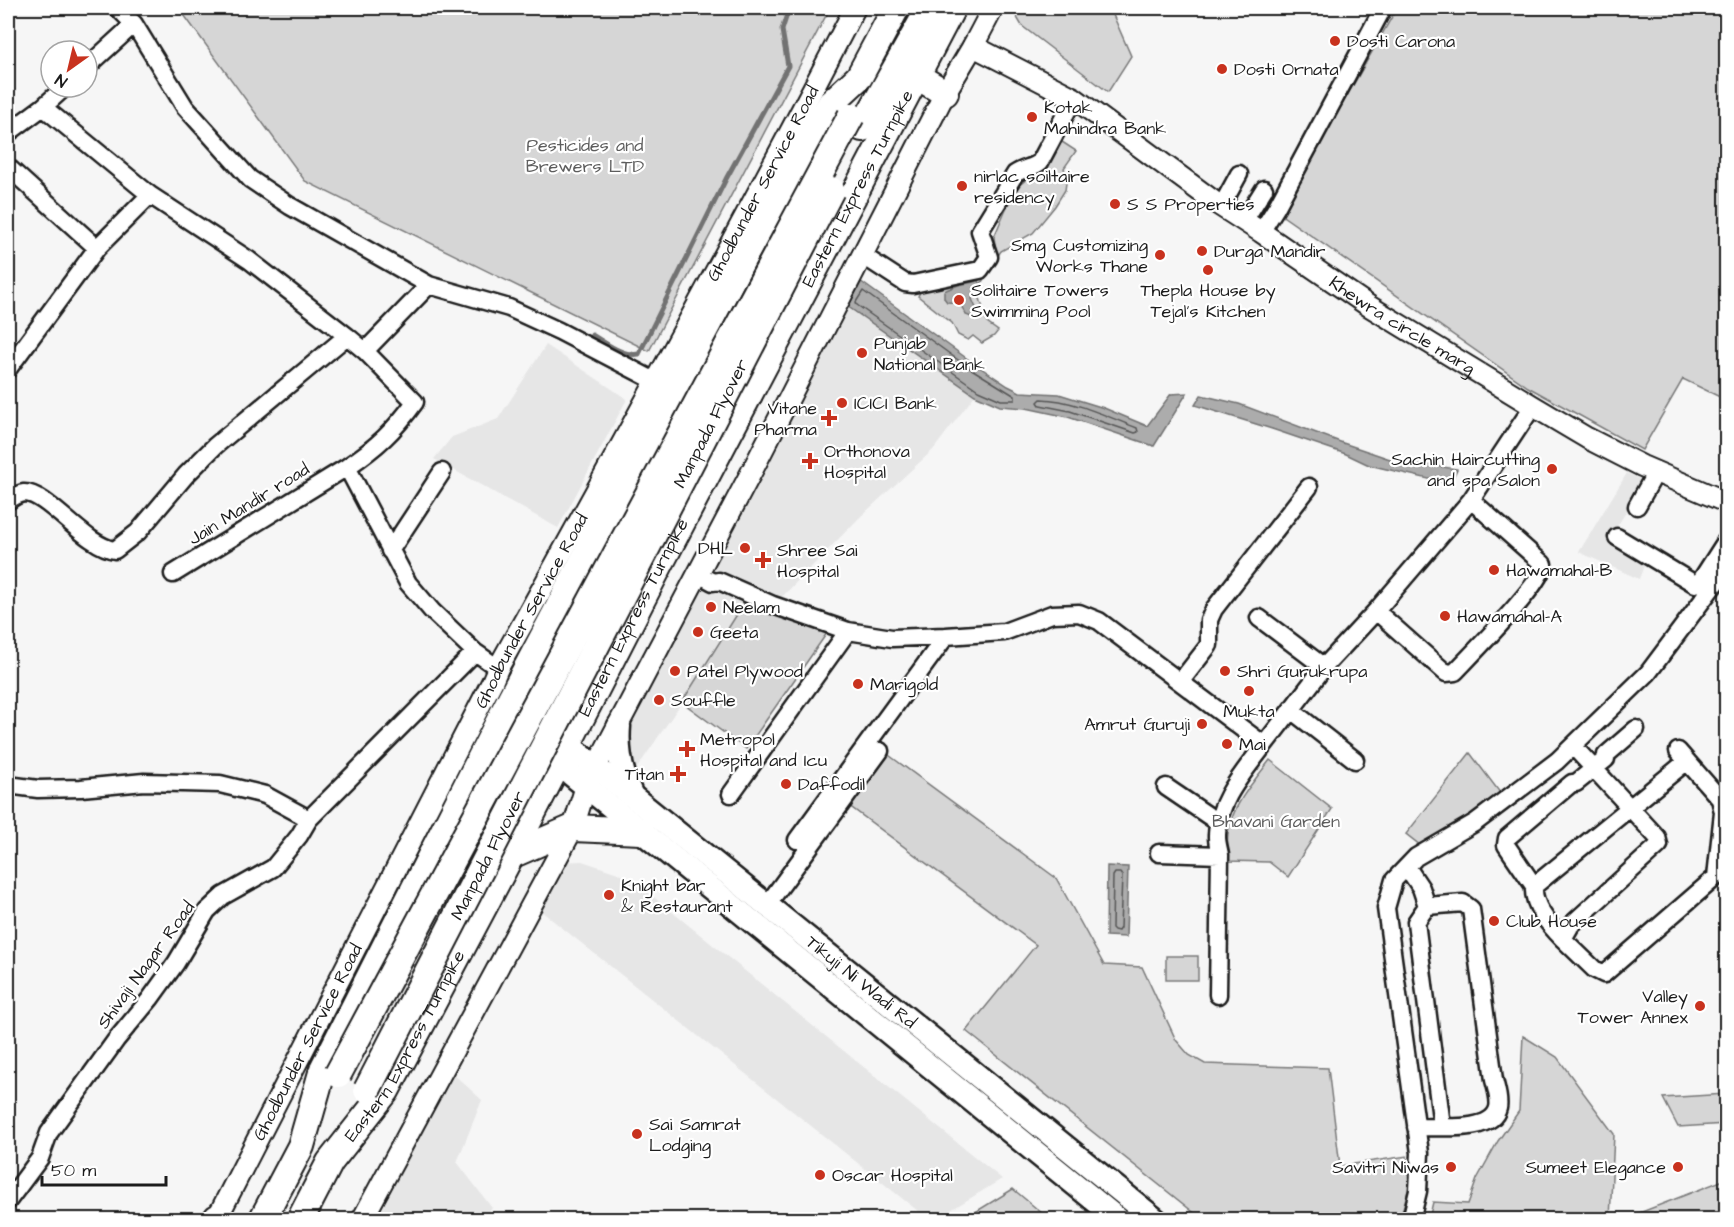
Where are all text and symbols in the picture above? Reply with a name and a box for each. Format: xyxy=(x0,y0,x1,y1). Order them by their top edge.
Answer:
place label: Dosti Carona xyxy=(1347,29,1455,54)
marker: Dosti Carona xyxy=(1328,34,1342,48)
north arrow xyxy=(39,39,99,99)
place label: Dosti Ornata xyxy=(1234,57,1339,82)
marker: Dosti Ornata xyxy=(1215,62,1229,76)
text: N xyxy=(51,69,71,93)
street label: Ghodbunder Service Road xyxy=(700,81,825,286)
street label: Eastern Express Turnpike xyxy=(795,85,919,291)
place label: Kotak Mahindra Bank xyxy=(1044,95,1166,141)
marker: Kotak Mahindra Bank xyxy=(1025,110,1039,124)
park label: Pesticides and Brewers LTD xyxy=(526,133,644,179)
place label: nirlac soiltaire residency xyxy=(974,164,1090,211)
marker: nirlac soiltaire residency xyxy=(955,179,969,193)
place label: S S Properties xyxy=(1127,192,1255,217)
marker: S S Properties xyxy=(1108,197,1122,211)
place label: Smg Customizing Works Thane xyxy=(1011,233,1148,279)
place label: Durga Mandir xyxy=(1214,239,1325,265)
marker: Durga Mandir xyxy=(1195,244,1209,258)
marker: Smg Customizing Works Thane xyxy=(1153,248,1167,262)
marker: Thepla House by Tejal's Kitchen xyxy=(1201,263,1215,277)
street label: Khewra circle marg xyxy=(1324,270,1480,381)
place label: Solitaire Towers Swimming Pool xyxy=(971,278,1109,325)
place label: Thepla House by Tejal's Kitchen xyxy=(1140,278,1276,324)
marker: Solitaire Towers Swimming Pool xyxy=(952,293,966,307)
place label: Punjab National Bank xyxy=(874,331,985,377)
marker: Punjab National Bank xyxy=(855,346,869,360)
street label: Manpada Flyover xyxy=(667,354,754,492)
place label: ICICI Bank xyxy=(854,391,937,416)
place label: Vitane Pharma xyxy=(754,396,817,442)
marker: ICICI Bank xyxy=(835,396,849,410)
marker: Vitane Pharma xyxy=(822,411,836,425)
place label: Orthonova Hospital xyxy=(824,439,910,485)
place label: Sachin Haircutting and spa Salon xyxy=(1391,447,1540,493)
marker: Orthonova Hospital xyxy=(801,452,819,470)
street label: Jain Mandir road xyxy=(184,457,314,551)
marker: Sachin Haircutting and spa Salon xyxy=(1545,462,1559,476)
street label: Ghodbunder Service Road xyxy=(468,509,594,712)
street label: Eastern Express Turnpike xyxy=(572,514,694,720)
place label: DHL xyxy=(698,536,734,561)
place label: Shree Sai Hospital xyxy=(777,538,858,584)
marker: DHL xyxy=(738,541,752,555)
marker: Shree Sai Hospital xyxy=(754,551,772,569)
place label: Hawamahal-B xyxy=(1506,558,1612,583)
marker: Hawamahal-B xyxy=(1487,563,1501,577)
place label: Neelam xyxy=(723,595,780,620)
marker: Neelam xyxy=(704,600,718,614)
place label: Hawamahal-A xyxy=(1457,604,1562,629)
marker: Hawamahal-A xyxy=(1438,609,1452,623)
place label: Geeta xyxy=(710,620,758,645)
marker: Geeta xyxy=(691,625,705,639)
place label: Patel Plywood xyxy=(687,659,803,685)
place label: Shri Gurukrupa xyxy=(1237,659,1367,684)
marker: Patel Plywood xyxy=(668,664,682,678)
marker: Shri Gurukrupa xyxy=(1218,664,1232,678)
place label: Marigold xyxy=(870,672,938,698)
marker: Marigold xyxy=(851,677,865,691)
marker: Mukta xyxy=(1242,684,1256,698)
place label: Souffle xyxy=(671,688,736,713)
marker: Souffle xyxy=(652,693,666,707)
place label: Mukta xyxy=(1223,699,1275,724)
place label: Amrut Guruji xyxy=(1084,712,1190,737)
marker: Amrut Guruji xyxy=(1195,717,1209,731)
place label: Metropol Hospital and Icu xyxy=(700,727,827,773)
place label: Mai xyxy=(1239,732,1266,757)
marker: Mai xyxy=(1220,737,1234,751)
marker: Metropol Hospital and Icu xyxy=(678,740,696,758)
place label: Titan xyxy=(625,762,664,787)
marker: Titan xyxy=(669,765,687,783)
place label: Daffodil xyxy=(798,772,865,797)
marker: Daffodil xyxy=(779,777,793,791)
street label: Manpada Flyover xyxy=(444,786,532,924)
park label: Bhavani Garden xyxy=(1212,809,1340,834)
place label: Knight bar & Restaurant xyxy=(621,873,734,919)
marker: Knight bar & Restaurant xyxy=(602,888,616,902)
street label: Shivaji Nagar Road xyxy=(91,896,202,1035)
place label: Club House xyxy=(1506,909,1597,934)
marker: Club House xyxy=(1487,914,1501,928)
street label: Tikuji Ni Wadi Rd xyxy=(801,929,922,1034)
street label: Ghodbunder Service Road xyxy=(246,939,368,1145)
street label: Eastern Express Turnpike xyxy=(338,945,471,1147)
place label: Valley Tower Annex xyxy=(1577,984,1689,1030)
marker: Valley Tower Annex xyxy=(1693,999,1707,1013)
place label: Sai Samrat Lodging xyxy=(649,1112,741,1159)
marker: Sai Samrat Lodging xyxy=(630,1127,644,1141)
scale bar xyxy=(42,1149,166,1187)
place label: Savitri Niwas xyxy=(1332,1155,1439,1180)
place label: Sumeet Elegance xyxy=(1526,1155,1666,1181)
text: 50 m xyxy=(51,1158,96,1183)
marker: Savitri Niwas xyxy=(1444,1160,1458,1174)
marker: Sumeet Elegance xyxy=(1671,1160,1685,1174)
place label: Oscar Hospital xyxy=(832,1163,953,1188)
marker: Oscar Hospital xyxy=(813,1168,827,1182)

